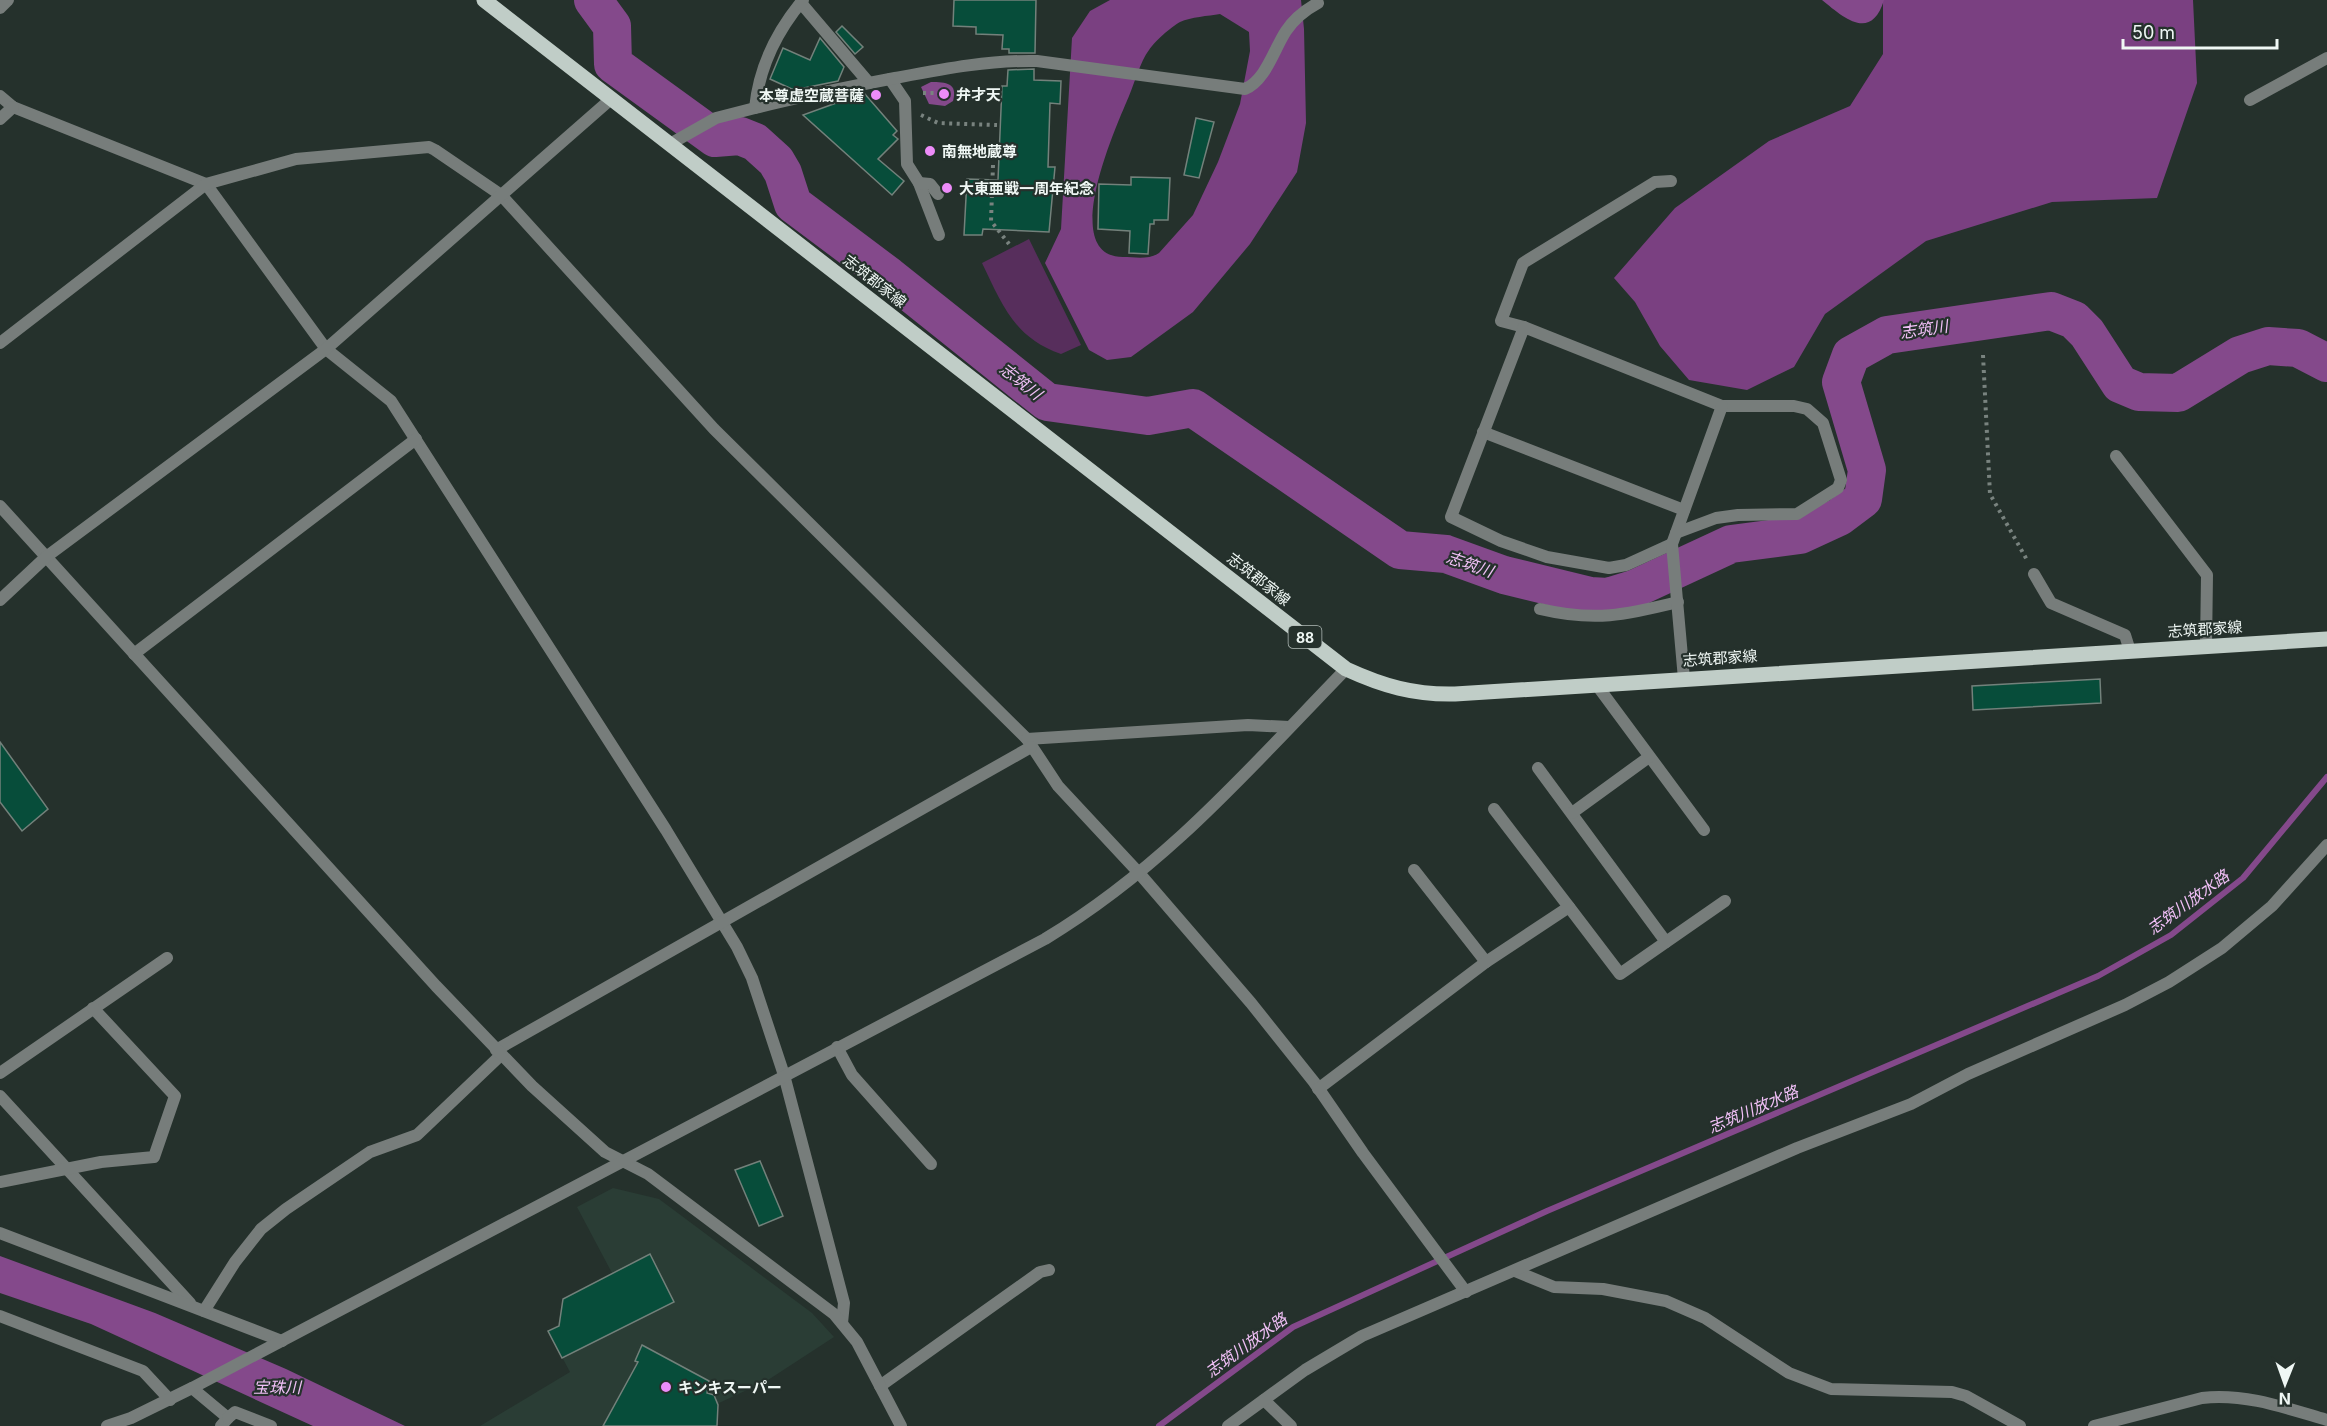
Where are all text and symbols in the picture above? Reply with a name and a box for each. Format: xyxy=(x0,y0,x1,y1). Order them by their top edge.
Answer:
scale bar xyxy=(2123,12,2278,50)
text: 50 m xyxy=(2132,22,2175,43)
place label: 弁才天 xyxy=(956,85,1001,104)
place label: 本尊虚空蔵菩薩 xyxy=(759,86,864,105)
marker: 弁才天 xyxy=(937,87,951,101)
marker: 本尊虚空蔵菩薩 xyxy=(869,88,883,102)
place label: 南無地蔵尊 xyxy=(942,142,1017,161)
marker: 南無地蔵尊 xyxy=(923,144,937,158)
place label: 大東亜戦一周年紀念 xyxy=(959,179,1094,198)
marker: 大東亜戦一周年紀念 xyxy=(940,181,954,195)
street label: 志筑郡家線 xyxy=(840,250,910,312)
water label: 志筑川 xyxy=(1899,315,1951,342)
water label: 志筑川 xyxy=(996,358,1048,405)
water label: 志筑川 xyxy=(1444,547,1498,582)
street label: 志筑郡家線 xyxy=(1224,548,1294,610)
street label: 志筑郡家線 xyxy=(2167,617,2243,641)
road number: 88 xyxy=(1288,626,1322,648)
street label: 志筑郡家線 xyxy=(1682,646,1758,670)
water label: 志筑川放水路 xyxy=(2143,865,2234,938)
water label: 志筑川放水路 xyxy=(1705,1080,1803,1137)
water label: 志筑川放水路 xyxy=(1201,1308,1292,1381)
north arrow xyxy=(2255,1354,2315,1414)
water label: 宝珠川 xyxy=(253,1377,303,1397)
place label: キンキスーパー xyxy=(678,1378,782,1397)
marker: キンキスーパー xyxy=(659,1380,673,1394)
text: N xyxy=(2278,1389,2291,1409)

